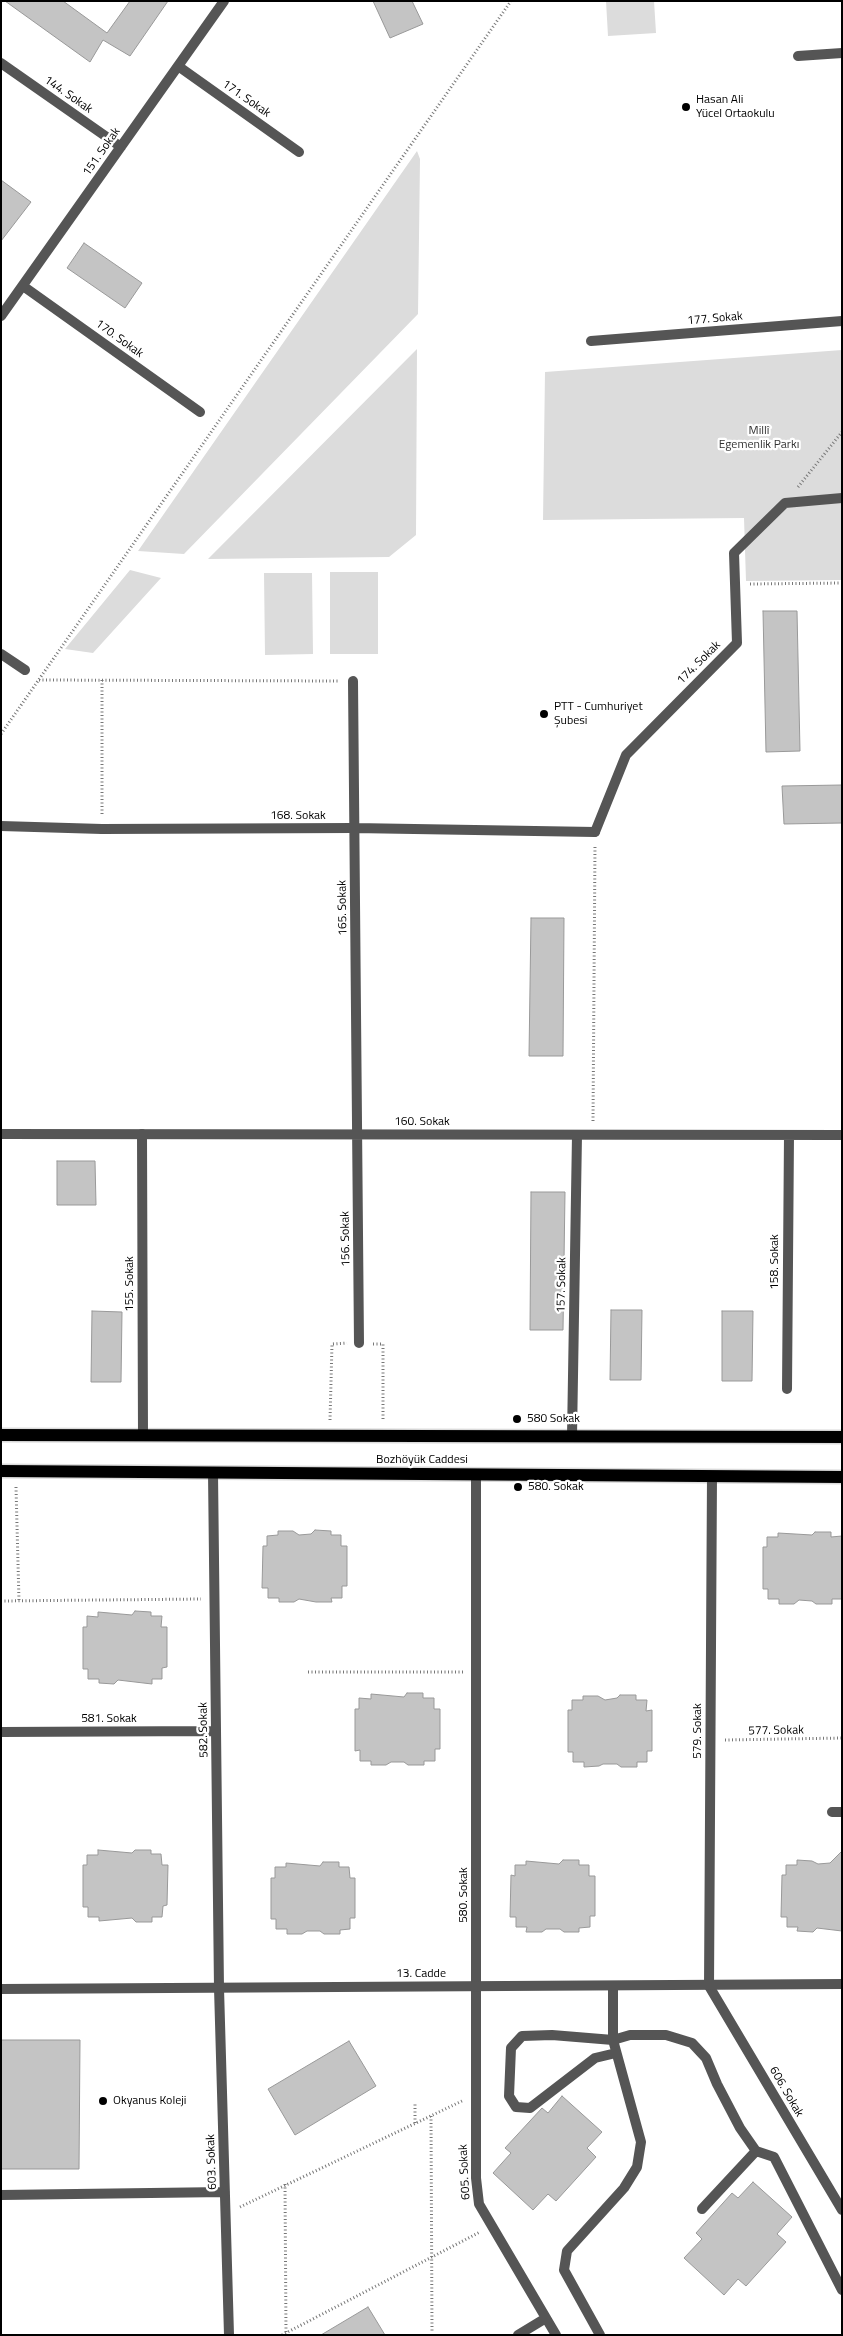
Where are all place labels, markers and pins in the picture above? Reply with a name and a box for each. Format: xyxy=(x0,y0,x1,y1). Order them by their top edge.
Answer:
place label: Hasan Ali Yücel Ortaokulu xyxy=(696,93,775,121)
marker: Hasan Ali Yücel Ortaokulu xyxy=(680,101,692,113)
place label: PTT - Cumhuriyet Şubesi xyxy=(554,700,643,728)
marker: PTT - Cumhuriyet Şubesi xyxy=(538,708,550,720)
place label: 580 Sokak xyxy=(527,1412,580,1426)
marker: 580 Sokak xyxy=(511,1413,523,1425)
place label: 580. Sokak xyxy=(528,1480,584,1494)
marker: 580. Sokak xyxy=(512,1481,524,1493)
place label: Okyanus Koleji xyxy=(113,2094,186,2108)
marker: Okyanus Koleji xyxy=(97,2095,109,2107)

